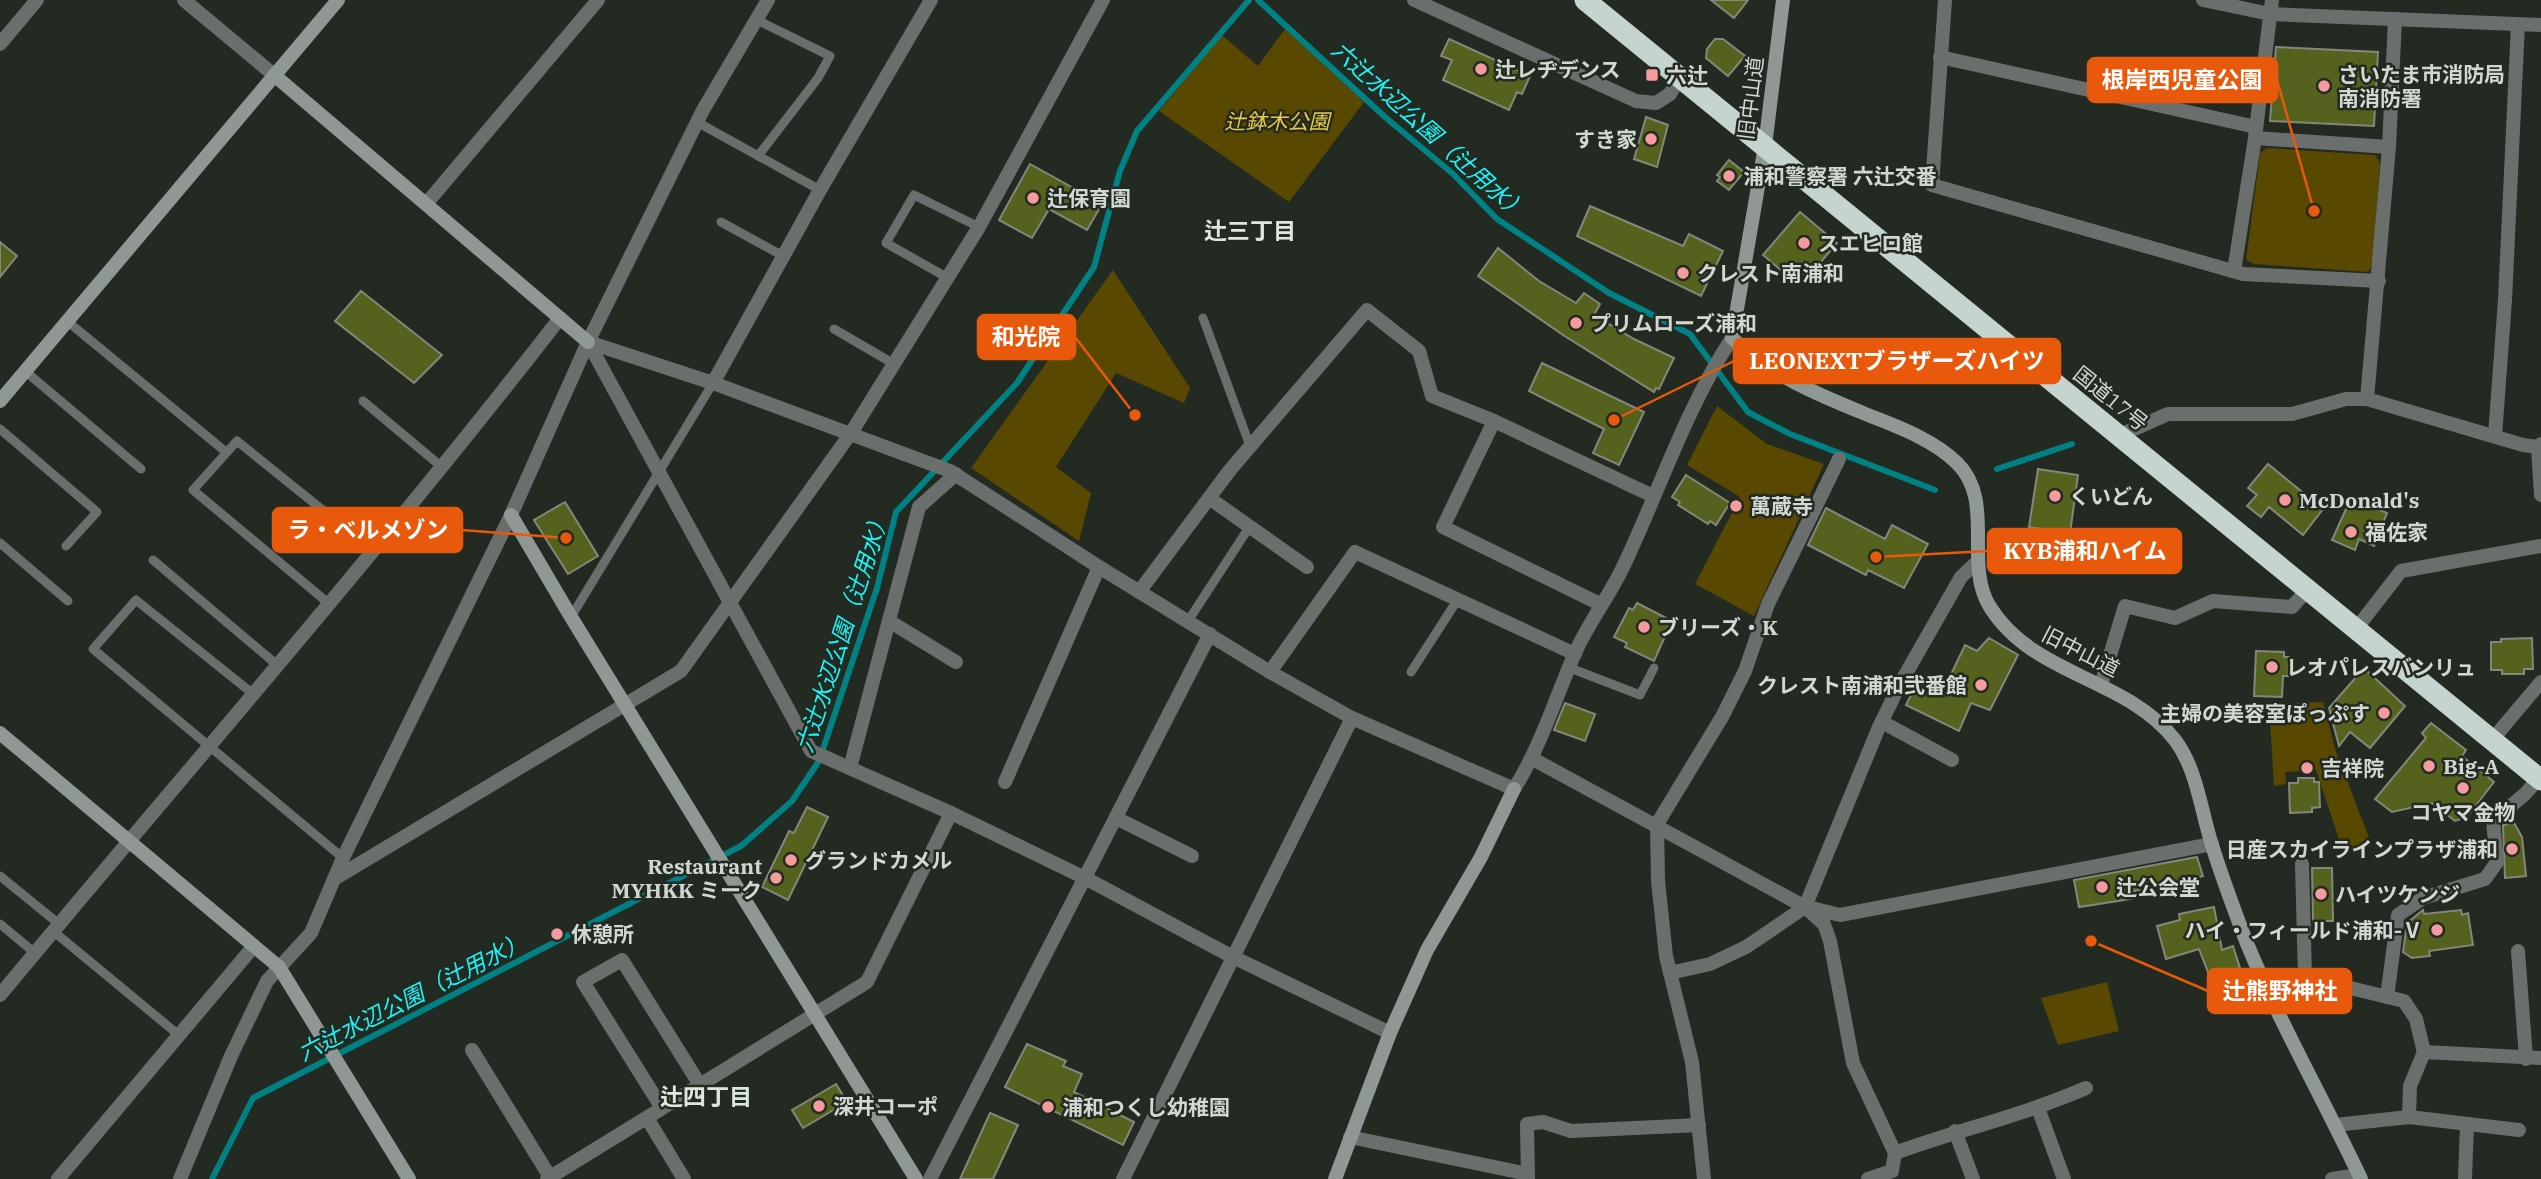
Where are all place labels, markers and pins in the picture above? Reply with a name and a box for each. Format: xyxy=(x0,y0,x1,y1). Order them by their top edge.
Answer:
place label: 辻レヂデンス xyxy=(1495,55,1621,83)
callout: 根岸西児童公園 xyxy=(2088,58,2277,102)
place label: さいたま市消防局 南消防署 xyxy=(2338,60,2505,112)
marker: 辻レヂデンス xyxy=(1473,61,1489,77)
place label: 六辻 xyxy=(1666,61,1708,89)
marker: 六辻 xyxy=(1644,67,1660,83)
marker: さいたま市消防局 南消防署 xyxy=(2316,78,2332,94)
place label: すき家 xyxy=(1574,125,1637,153)
marker: すき家 xyxy=(1643,131,1659,147)
place label: 浦和警察署 六辻交番 xyxy=(1743,162,1937,190)
marker: 浦和警察署 六辻交番 xyxy=(1721,168,1737,184)
place label: 辻保育園 xyxy=(1047,184,1131,212)
marker: 辻保育園 xyxy=(1025,190,1041,206)
place label: スエヒロ館 xyxy=(1818,229,1923,257)
marker: スエヒロ館 xyxy=(1796,235,1812,251)
place label: クレスト南浦和 xyxy=(1697,259,1844,287)
marker: クレスト南浦和 xyxy=(1675,265,1691,281)
place label: プリムローズ浦和 xyxy=(1590,309,1757,337)
callout: 和光院 xyxy=(978,315,1075,359)
marker: プリムローズ浦和 xyxy=(1568,315,1584,331)
callout: LEONEXTブラザーズハイツ xyxy=(1734,339,2060,383)
place label: くいどん xyxy=(2069,482,2153,510)
place label: McDonald's xyxy=(2299,486,2419,514)
marker: くいどん xyxy=(2047,488,2063,504)
place label: 萬蔵寺 xyxy=(1750,492,1813,520)
marker: McDonald's xyxy=(2277,492,2293,508)
marker: 萬蔵寺 xyxy=(1728,498,1744,514)
callout: ラ・ベルメゾン xyxy=(273,508,462,552)
place label: 福佐家 xyxy=(2365,518,2428,546)
marker: 福佐家 xyxy=(2343,524,2359,540)
callout: KYB浦和ハイム xyxy=(1988,529,2181,573)
place label: ブリーズ・K xyxy=(1658,613,1778,641)
marker: ブリーズ・K xyxy=(1636,619,1652,635)
place label: レオパレスバンリュ xyxy=(2286,653,2476,681)
marker: レオパレスバンリュ xyxy=(2264,659,2280,675)
place label: クレスト南浦和弐番館 xyxy=(1757,671,1967,699)
marker: クレスト南浦和弐番館 xyxy=(1973,677,1989,693)
place label: 主婦の美容室ぽっぷす xyxy=(2160,699,2370,727)
marker: 主婦の美容室ぽっぷす xyxy=(2376,705,2392,721)
place label: Big-A xyxy=(2443,752,2500,780)
place label: 吉祥院 xyxy=(2321,754,2384,782)
marker: Big-A xyxy=(2421,758,2437,774)
marker: 吉祥院 xyxy=(2299,760,2315,776)
marker: コヤマ金物 xyxy=(2455,780,2471,796)
place label: コヤマ金物 xyxy=(2411,798,2516,826)
place label: 日産スカイラインプラザ浦和 xyxy=(2226,835,2498,863)
marker: 日産スカイラインプラザ浦和 xyxy=(2504,841,2520,857)
place label: グランドカメル xyxy=(805,846,952,874)
place label: Restaurant MYHKK ミーク xyxy=(612,852,762,904)
marker: グランドカメル xyxy=(783,852,799,868)
marker: Restaurant MYHKK ミーク xyxy=(768,870,784,886)
place label: 辻公会堂 xyxy=(2116,873,2200,901)
marker: 辻公会堂 xyxy=(2094,879,2110,895)
place label: ハイツケンジ xyxy=(2335,880,2460,908)
marker: ハイツケンジ xyxy=(2313,886,2329,902)
place label: ハイ・フィールド浦和-Ⅴ xyxy=(2184,916,2423,944)
place label: 休憩所 xyxy=(571,920,634,948)
marker: ハイ・フィールド浦和-Ⅴ xyxy=(2429,922,2445,938)
marker: 休憩所 xyxy=(549,926,565,942)
callout: 辻熊野神社 xyxy=(2208,969,2351,1013)
place label: 深井コーポ xyxy=(833,1092,938,1120)
place label: 浦和つくし幼稚園 xyxy=(1062,1093,1230,1121)
marker: 深井コーポ xyxy=(811,1098,827,1114)
marker: 浦和つくし幼稚園 xyxy=(1040,1099,1056,1115)

